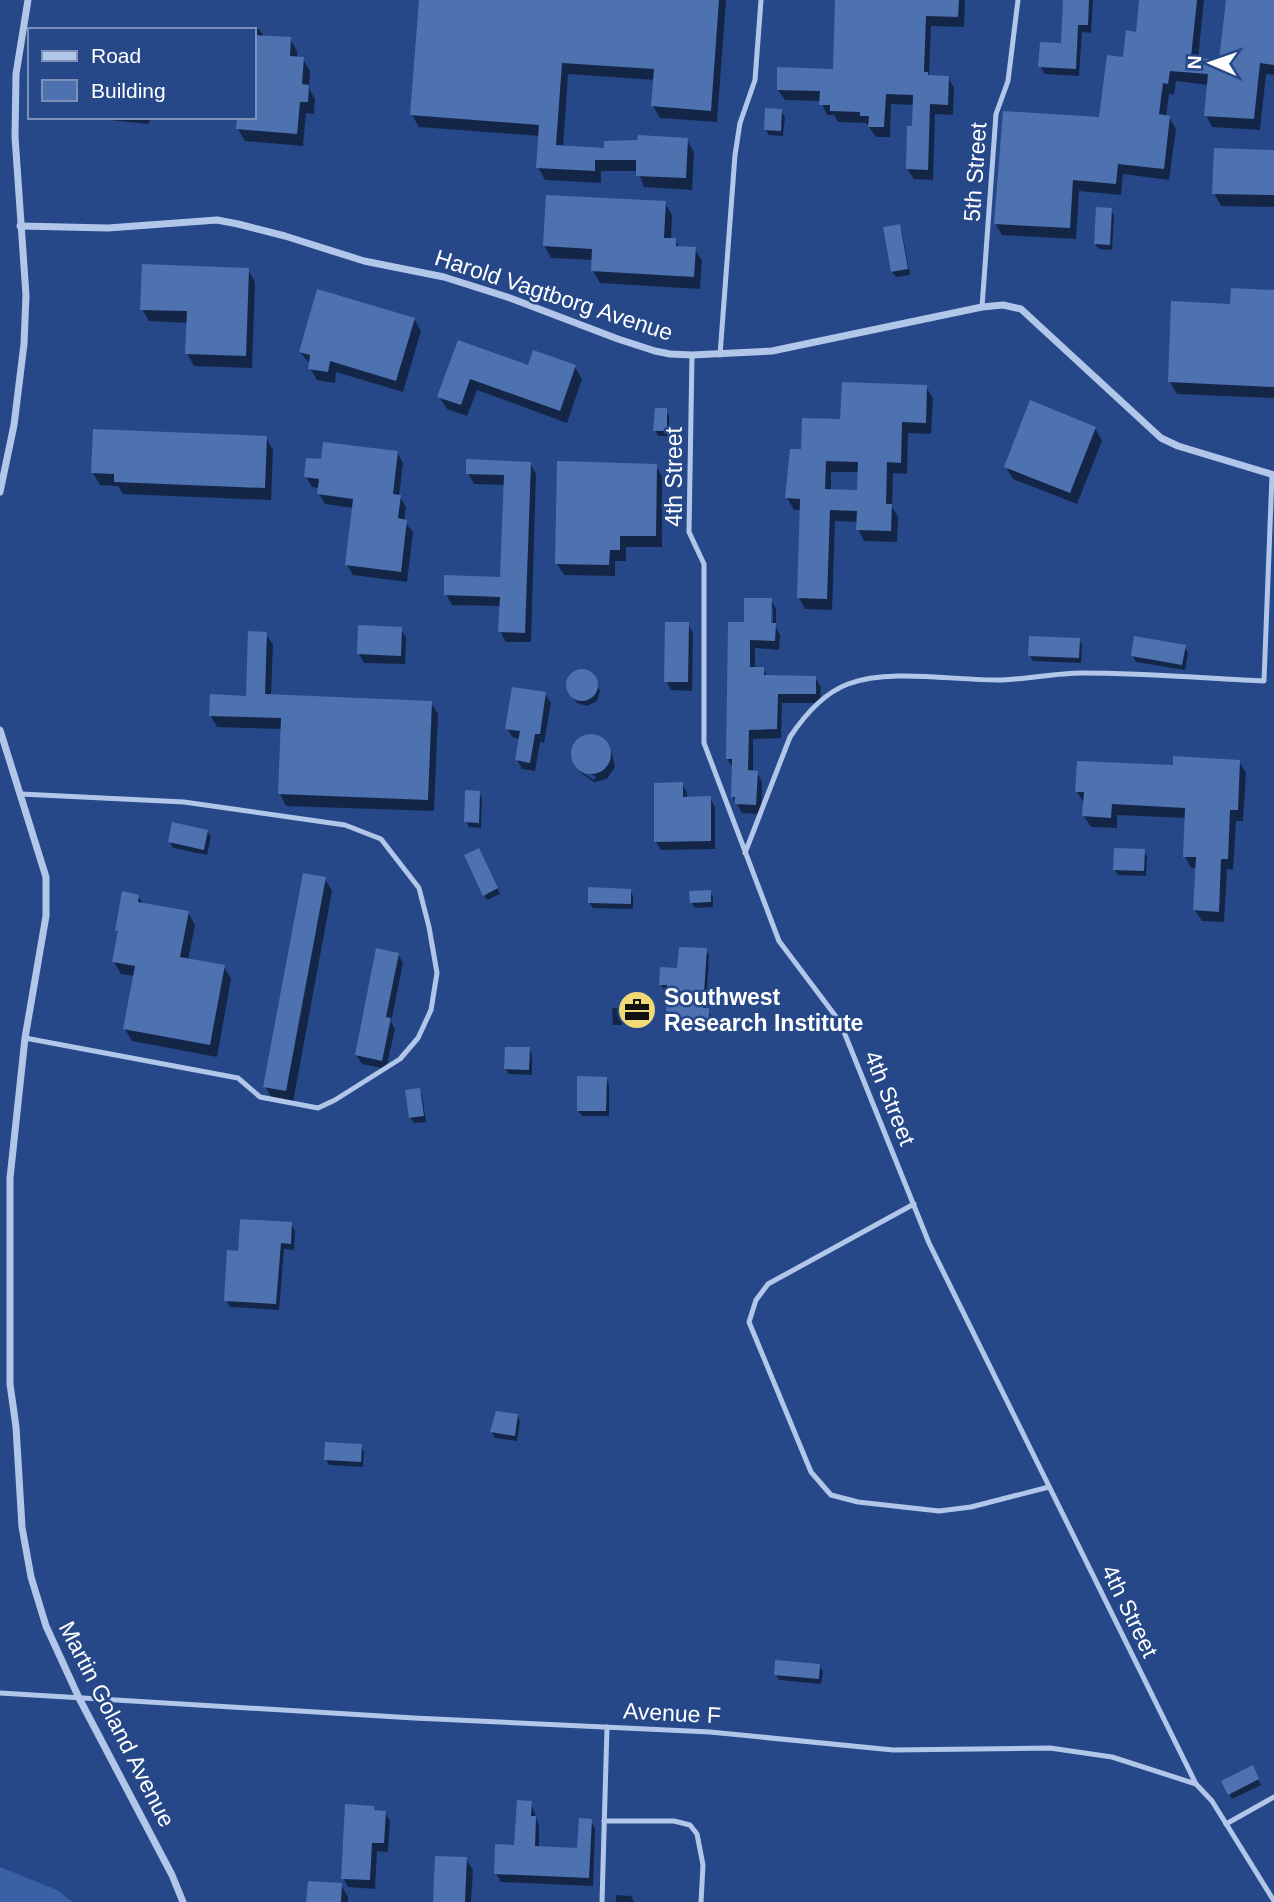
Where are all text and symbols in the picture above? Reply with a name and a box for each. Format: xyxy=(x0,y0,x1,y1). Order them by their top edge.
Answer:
legend xyxy=(28,28,256,119)
north arrow xyxy=(1176,28,1246,98)
text: Road xyxy=(91,44,141,67)
text: N xyxy=(1184,55,1205,70)
text: Building xyxy=(91,79,166,102)
street label: 5th Street xyxy=(959,121,991,223)
street label: Harold Vagtborg Avenue xyxy=(432,244,676,346)
street label: 4th Street xyxy=(661,427,687,527)
place label: Southwest Research Institute xyxy=(664,984,863,1036)
office icon: Southwest Research Institute xyxy=(616,989,658,1031)
street label: 4th Street xyxy=(859,1047,921,1150)
street label: 4th Street xyxy=(1096,1560,1164,1662)
street label: Martin Goland Avenue xyxy=(54,1617,180,1831)
street label: Avenue F xyxy=(622,1697,722,1729)

